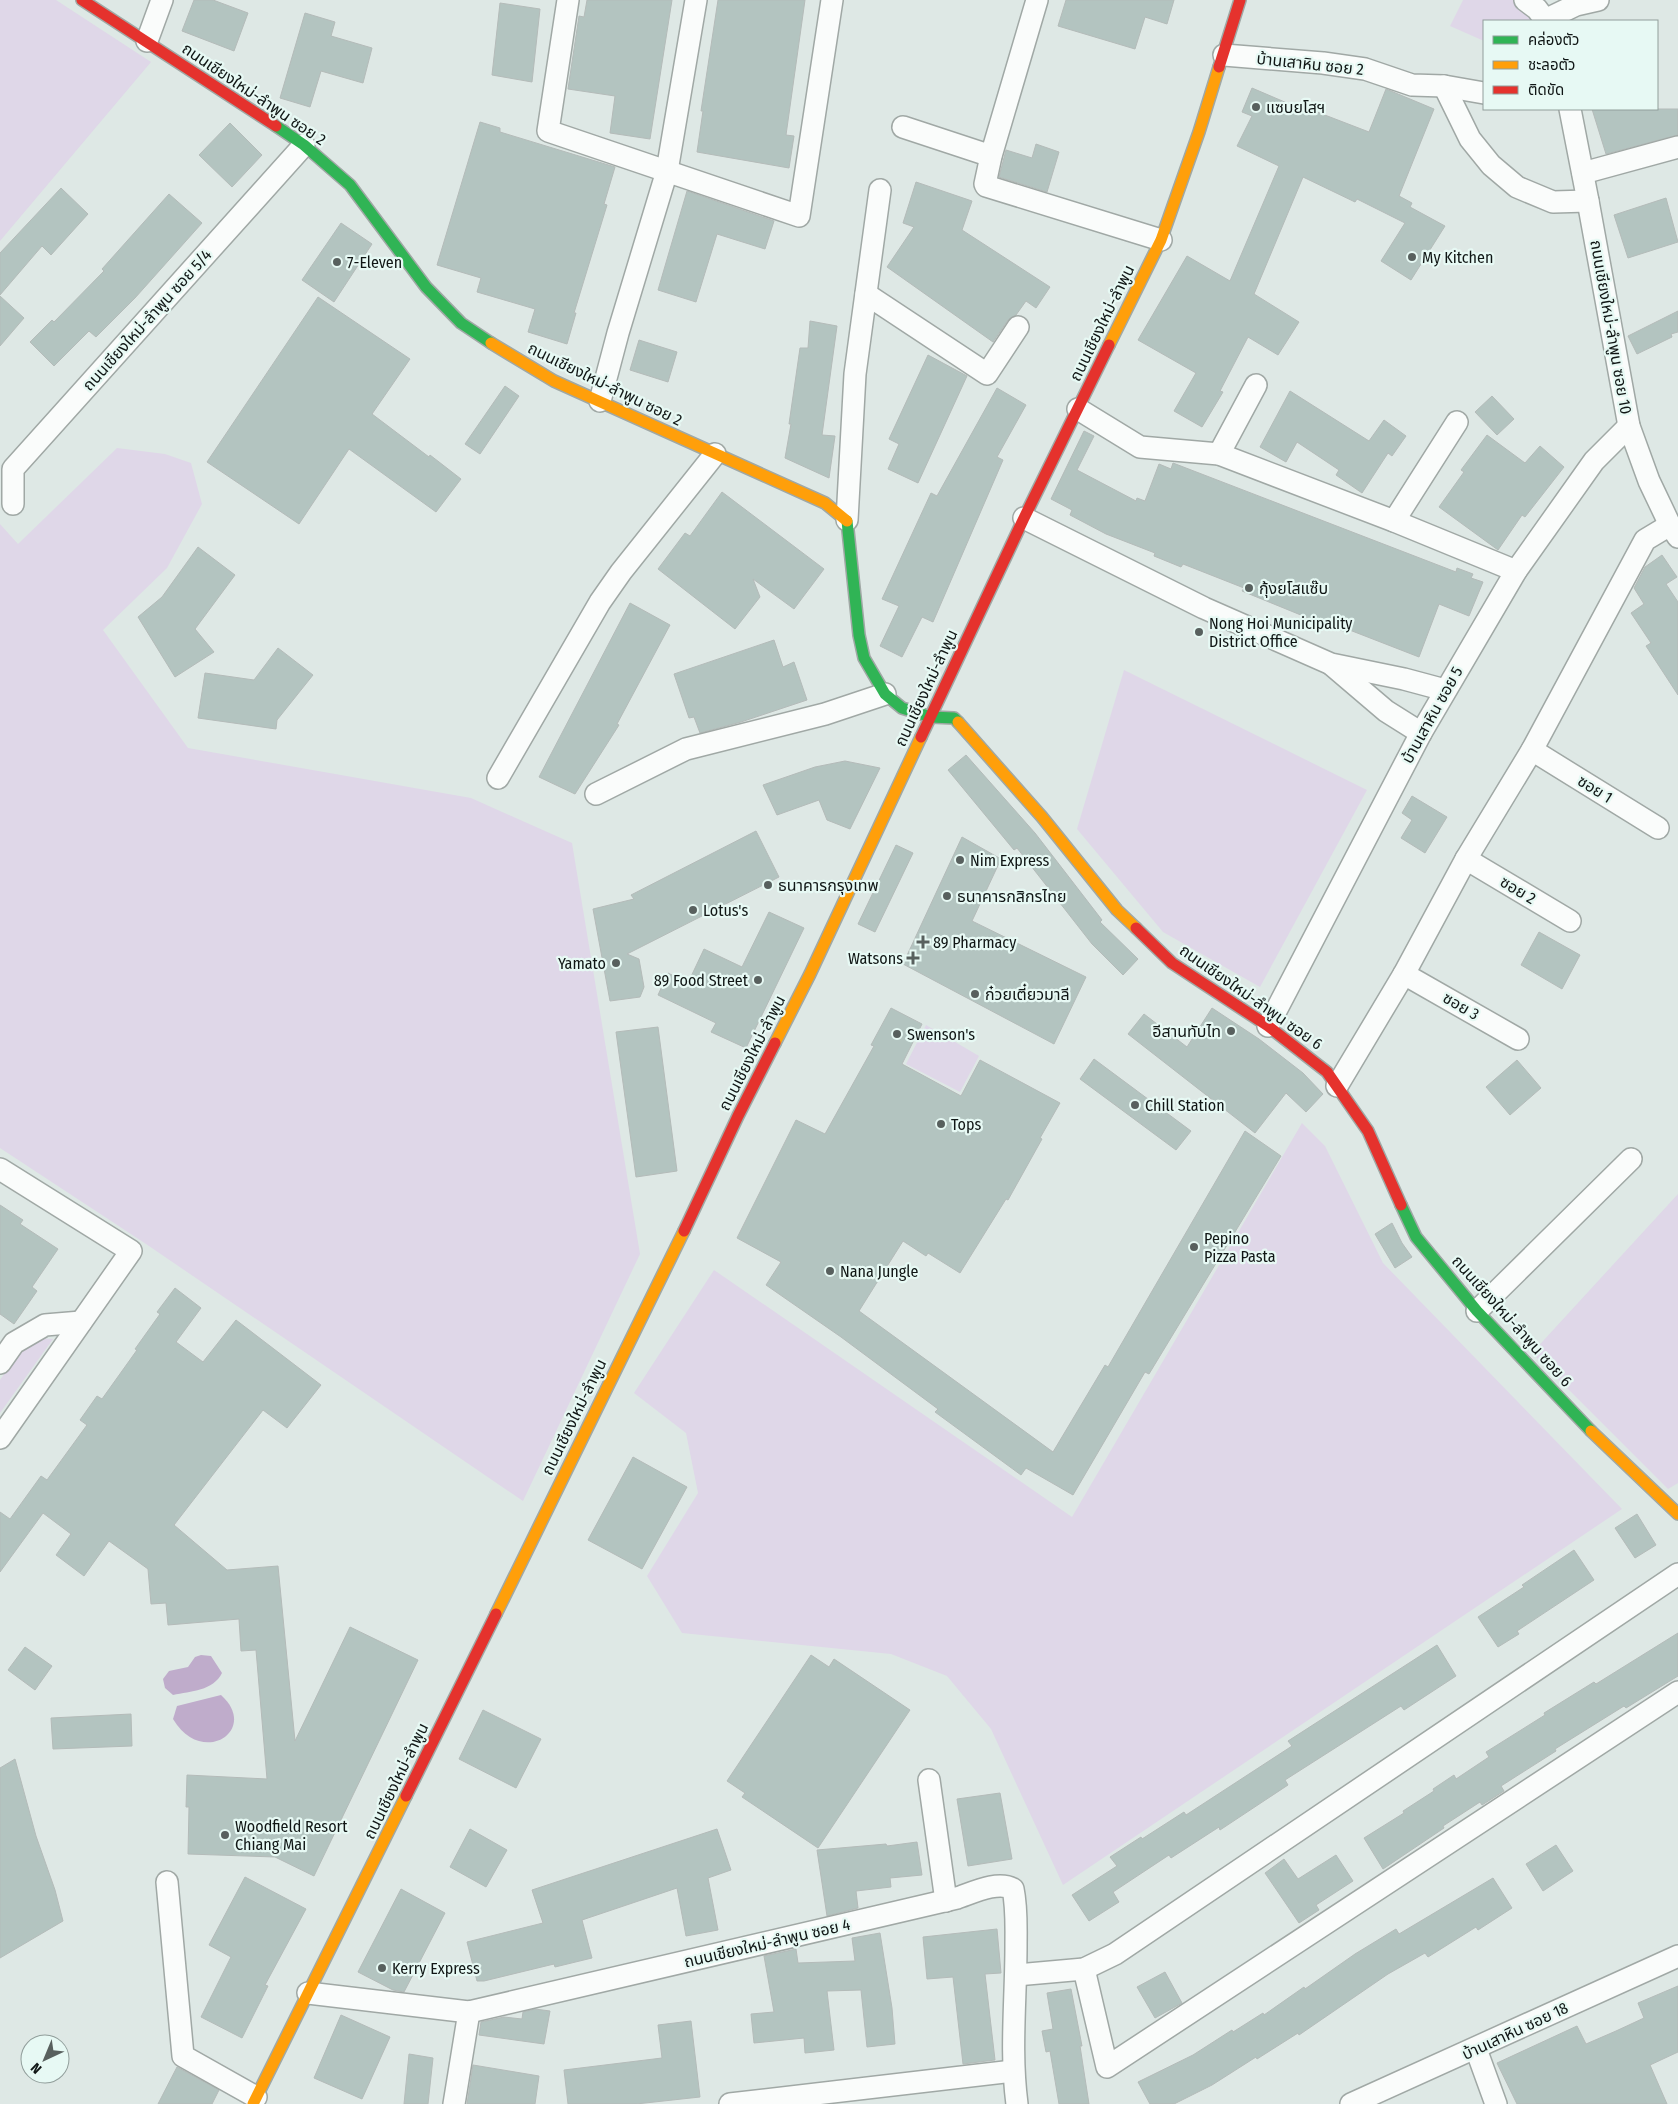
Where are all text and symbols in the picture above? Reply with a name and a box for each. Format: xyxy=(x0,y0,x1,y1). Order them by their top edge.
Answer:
legend xyxy=(1483,20,1658,110)
text: คล่องตัว xyxy=(1528,31,1579,49)
street label: ถนนเชียงใหม่-ลำพูน ซอย 2 xyxy=(179,39,329,149)
street label: บ้านเสาหิน ซอย 2 xyxy=(1256,49,1364,79)
text: ชะลอตัว xyxy=(1528,56,1575,74)
text: ติดขัด xyxy=(1528,81,1564,99)
place label: แซบยโสฯ xyxy=(1266,98,1325,117)
marker: แซบยโสฯ xyxy=(1250,101,1262,113)
street label: ถนนเชียงใหม่-ลำพูน ซอย 10 xyxy=(1586,238,1636,416)
street label: ถนนเชียงใหม่-ลำพูน ซอย 5/4 xyxy=(79,245,216,395)
place label: My Kitchen xyxy=(1422,248,1493,267)
marker: My Kitchen xyxy=(1406,251,1418,263)
place label: 7-Eleven xyxy=(347,253,402,272)
marker: 7-Eleven xyxy=(331,256,343,268)
street label: ถนนเชียงใหม่-ลำพูน xyxy=(1066,262,1138,384)
street label: ถนนเชียงใหม่-ลำพูน ซอย 2 xyxy=(525,338,685,430)
place label: กุ้งยโสแซ๊บ xyxy=(1259,579,1328,598)
marker: กุ้งยโสแซ๊บ xyxy=(1243,582,1255,594)
place label: Nong Hoi Municipality District Office xyxy=(1209,614,1353,651)
street label: ถนนเชียงใหม่-ลำพูน xyxy=(891,626,961,750)
marker: Nong Hoi Municipality District Office xyxy=(1193,626,1205,638)
street label: บ้านเสาหิน ซอย 5 xyxy=(1398,663,1466,767)
street label: ซอย 1 xyxy=(1574,771,1616,807)
place label: Nim Express xyxy=(970,851,1050,870)
marker: Nim Express xyxy=(954,854,966,866)
street label: ซอย 2 xyxy=(1497,872,1539,908)
place label: ธนาคารกรุงเทพ xyxy=(778,876,879,895)
marker: ธนาคารกรุงเทพ xyxy=(762,879,774,891)
place label: ธนาคารกสิกรไทย xyxy=(957,887,1066,906)
marker: ธนาคารกสิกรไทย xyxy=(941,890,953,902)
place label: Lotus's xyxy=(703,901,748,920)
marker: Lotus's xyxy=(687,904,699,916)
place label: 89 Pharmacy xyxy=(933,933,1017,952)
marker: 89 Pharmacy xyxy=(917,936,929,948)
street label: ถนนเชียงใหม่-ลำพูน ซอย 6 xyxy=(1176,940,1326,1054)
place label: Watsons xyxy=(848,949,903,968)
marker: Watsons xyxy=(907,952,919,964)
place label: Yamato xyxy=(558,954,606,973)
marker: Yamato xyxy=(610,957,622,969)
place label: 89 Food Street xyxy=(654,971,749,990)
marker: 89 Food Street xyxy=(752,974,764,986)
place label: ก๋วยเตี๋ยวมาลี xyxy=(985,983,1070,1004)
marker: ก๋วยเตี๋ยวมาลี xyxy=(969,988,981,1000)
street label: ซอย 3 xyxy=(1440,988,1482,1024)
street label: ถนนเชียงใหม่-ลำพูน xyxy=(715,992,789,1114)
place label: อีสานทับไท xyxy=(1152,1022,1221,1041)
place label: Swenson's xyxy=(907,1025,975,1044)
marker: อีสานทับไท xyxy=(1225,1025,1237,1037)
marker: Swenson's xyxy=(891,1028,903,1040)
place label: Chill Station xyxy=(1145,1096,1225,1115)
marker: Chill Station xyxy=(1129,1099,1141,1111)
place label: Tops xyxy=(951,1115,981,1134)
marker: Tops xyxy=(935,1118,947,1130)
place label: Pepino Pizza Pasta xyxy=(1204,1229,1276,1266)
marker: Pepino Pizza Pasta xyxy=(1188,1241,1200,1253)
street label: ถนนเชียงใหม่-ลำพูน ซอย 6 xyxy=(1448,1251,1576,1391)
place label: Nana Jungle xyxy=(840,1262,918,1281)
marker: Nana Jungle xyxy=(824,1265,836,1277)
street label: ถนนเชียงใหม่-ลำพูน xyxy=(538,1356,610,1478)
street label: ถนนเชียงใหม่-ลำพูน xyxy=(360,1720,432,1842)
place label: Woodfield Resort Chiang Mai xyxy=(235,1817,348,1854)
marker: Woodfield Resort Chiang Mai xyxy=(219,1829,231,1841)
street label: ถนนเชียงใหม่-ลำพูน ซอย 4 xyxy=(682,1915,852,1971)
place label: Kerry Express xyxy=(392,1959,480,1978)
marker: Kerry Express xyxy=(376,1962,388,1974)
street label: บ้านเสาหิน ซอย 18 xyxy=(1459,1998,1571,2064)
north arrow xyxy=(20,2034,70,2084)
text: N xyxy=(27,2059,45,2077)

